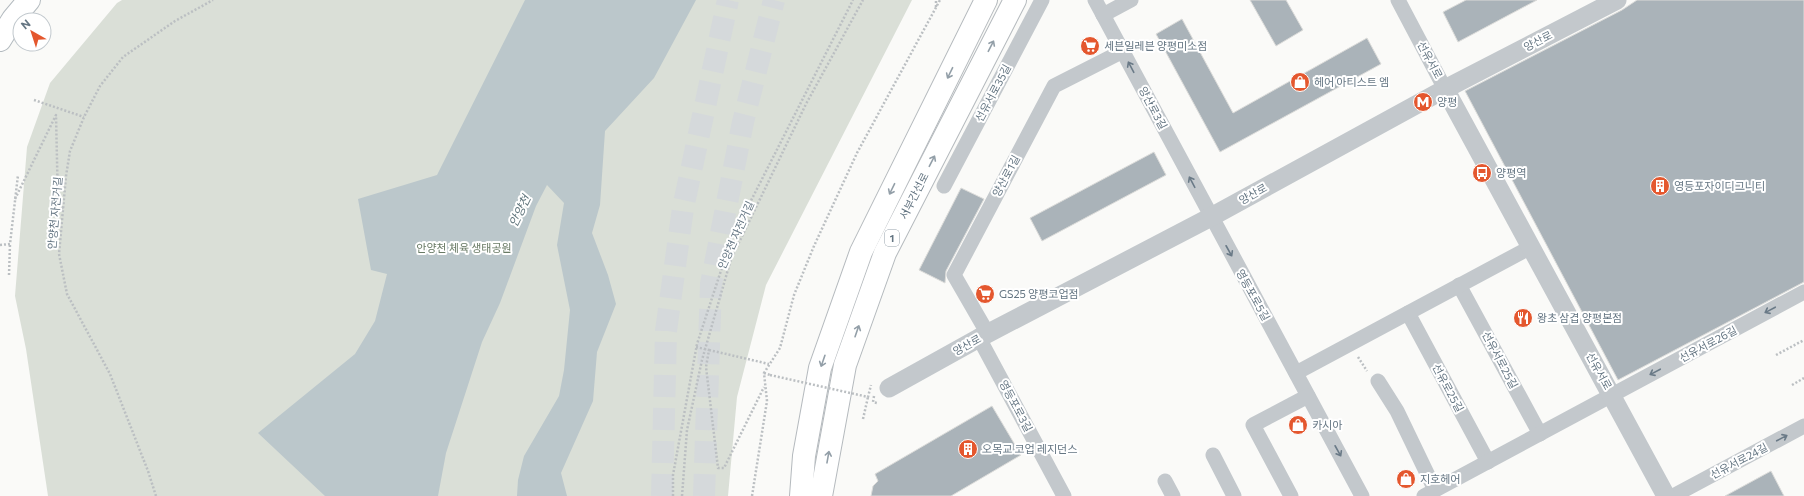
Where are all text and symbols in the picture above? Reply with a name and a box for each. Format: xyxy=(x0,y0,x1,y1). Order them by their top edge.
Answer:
north arrow xyxy=(12,12,52,52)
text: N xyxy=(18,16,33,31)
street label: 양산로 xyxy=(1521,28,1554,53)
supermarket icon: 세븐일레븐 양평미소점 xyxy=(1079,35,1101,57)
place label: 세븐일레븐 양평미소점 xyxy=(1104,39,1207,52)
street label: 선유서로 xyxy=(1415,39,1446,81)
one-way arrow xyxy=(988,40,995,52)
street label: 선유서로35길 xyxy=(972,62,1013,124)
one-way arrow xyxy=(1127,62,1135,74)
one-way arrow xyxy=(946,66,953,78)
shop icon: 헤어 아티스트 엠 xyxy=(1289,71,1311,93)
place label: 헤어 아티스트 엠 xyxy=(1314,75,1389,88)
street label: 양산로3길 xyxy=(1137,84,1170,131)
metro station icon: 양평 xyxy=(1412,91,1434,113)
place label: 양평 xyxy=(1437,95,1457,108)
street label: 양산로1길 xyxy=(989,153,1022,199)
one-way arrow xyxy=(929,156,936,168)
bus stop icon: 양평역 xyxy=(1471,162,1493,184)
place label: 양평역 xyxy=(1496,166,1526,179)
street label: 서부간선로 xyxy=(896,170,931,221)
building icon: 영등포자이디그니티 xyxy=(1649,175,1671,197)
street label: 안양천 자전거길 xyxy=(45,176,64,250)
one-way arrow xyxy=(1188,176,1196,188)
place label: 영등포자이디그니티 xyxy=(1674,179,1765,192)
street label: 양산로 xyxy=(1236,181,1269,207)
one-way arrow xyxy=(888,183,895,195)
water label: 안양천 xyxy=(506,191,534,229)
street label: 안양천 자전거길 xyxy=(715,199,756,271)
road number: 1 xyxy=(885,230,899,246)
park label: 안양천 체육 생태공원 xyxy=(416,241,512,254)
one-way arrow xyxy=(1226,245,1234,257)
street label: 영등포로5길 xyxy=(1234,267,1273,323)
supermarket icon: GS25 양평코업점 xyxy=(974,283,996,305)
place label: GS25 양평코업점 xyxy=(999,287,1079,300)
restaurant icon: 왕초 삼겹 양평본점 xyxy=(1512,307,1534,329)
one-way arrow xyxy=(1764,307,1776,315)
place label: 왕초 삼겹 양평본점 xyxy=(1537,311,1622,324)
street label: 선유서로26길 xyxy=(1677,323,1739,364)
one-way arrow xyxy=(854,325,861,338)
street label: 선유서로25길 xyxy=(1480,329,1521,391)
street label: 양산로 xyxy=(950,332,983,358)
street label: 선유서로 xyxy=(1584,350,1615,392)
one-way arrow xyxy=(818,355,826,367)
street label: 선유로25길 xyxy=(1430,361,1467,414)
one-way arrow xyxy=(1650,369,1662,377)
street label: 영등포로3길 xyxy=(997,378,1036,434)
shop icon: 카시아 xyxy=(1287,414,1309,436)
place label: 카시아 xyxy=(1312,418,1342,431)
one-way arrow xyxy=(1775,434,1787,441)
building icon: 오목교 코업 레지던스 xyxy=(957,438,979,460)
street label: 선유서로24길 xyxy=(1708,440,1770,481)
place label: 오목교 코업 레지던스 xyxy=(982,442,1077,455)
one-way arrow xyxy=(1335,445,1342,457)
one-way arrow xyxy=(824,451,832,464)
shop icon: 지호헤어 xyxy=(1395,468,1417,490)
place label: 지호헤어 xyxy=(1420,472,1460,485)

